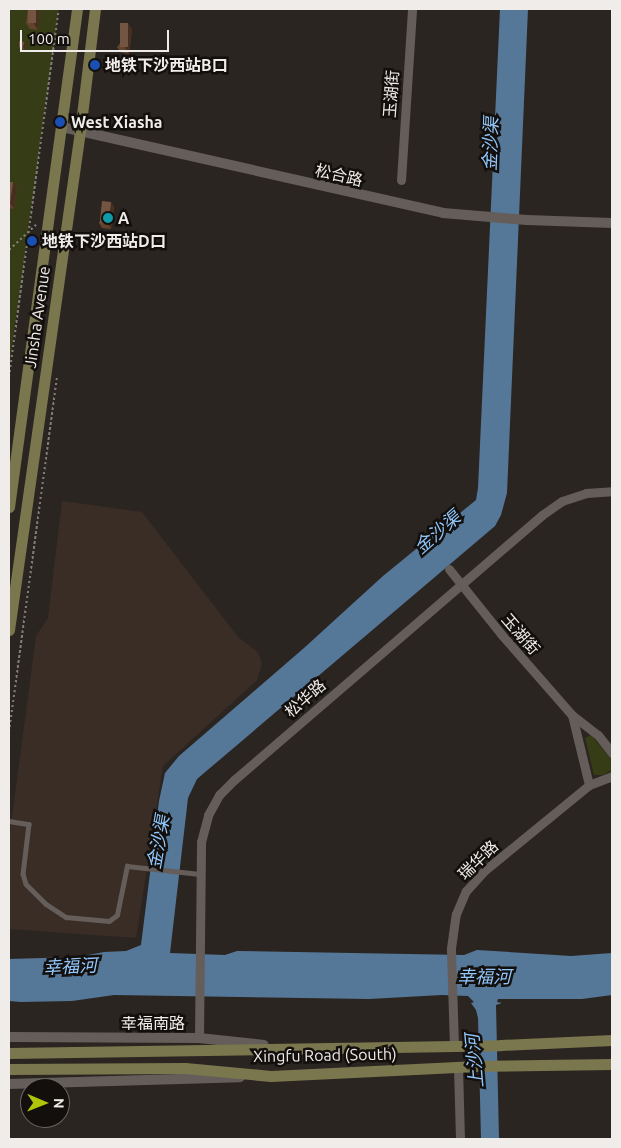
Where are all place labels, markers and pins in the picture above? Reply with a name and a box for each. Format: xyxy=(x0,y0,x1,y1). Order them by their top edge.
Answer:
place label: 地铁下沙西站B口 xyxy=(105,55,228,75)
marker: 地铁下沙西站B口 xyxy=(89,59,101,71)
place label: West Xiasha xyxy=(71,112,162,132)
marker: West Xiasha xyxy=(53,115,67,129)
place label: A xyxy=(118,208,129,228)
marker: A xyxy=(102,212,114,224)
place label: 地铁下沙西站D口 xyxy=(42,231,166,251)
marker: 地铁下沙西站D口 xyxy=(26,235,38,247)

